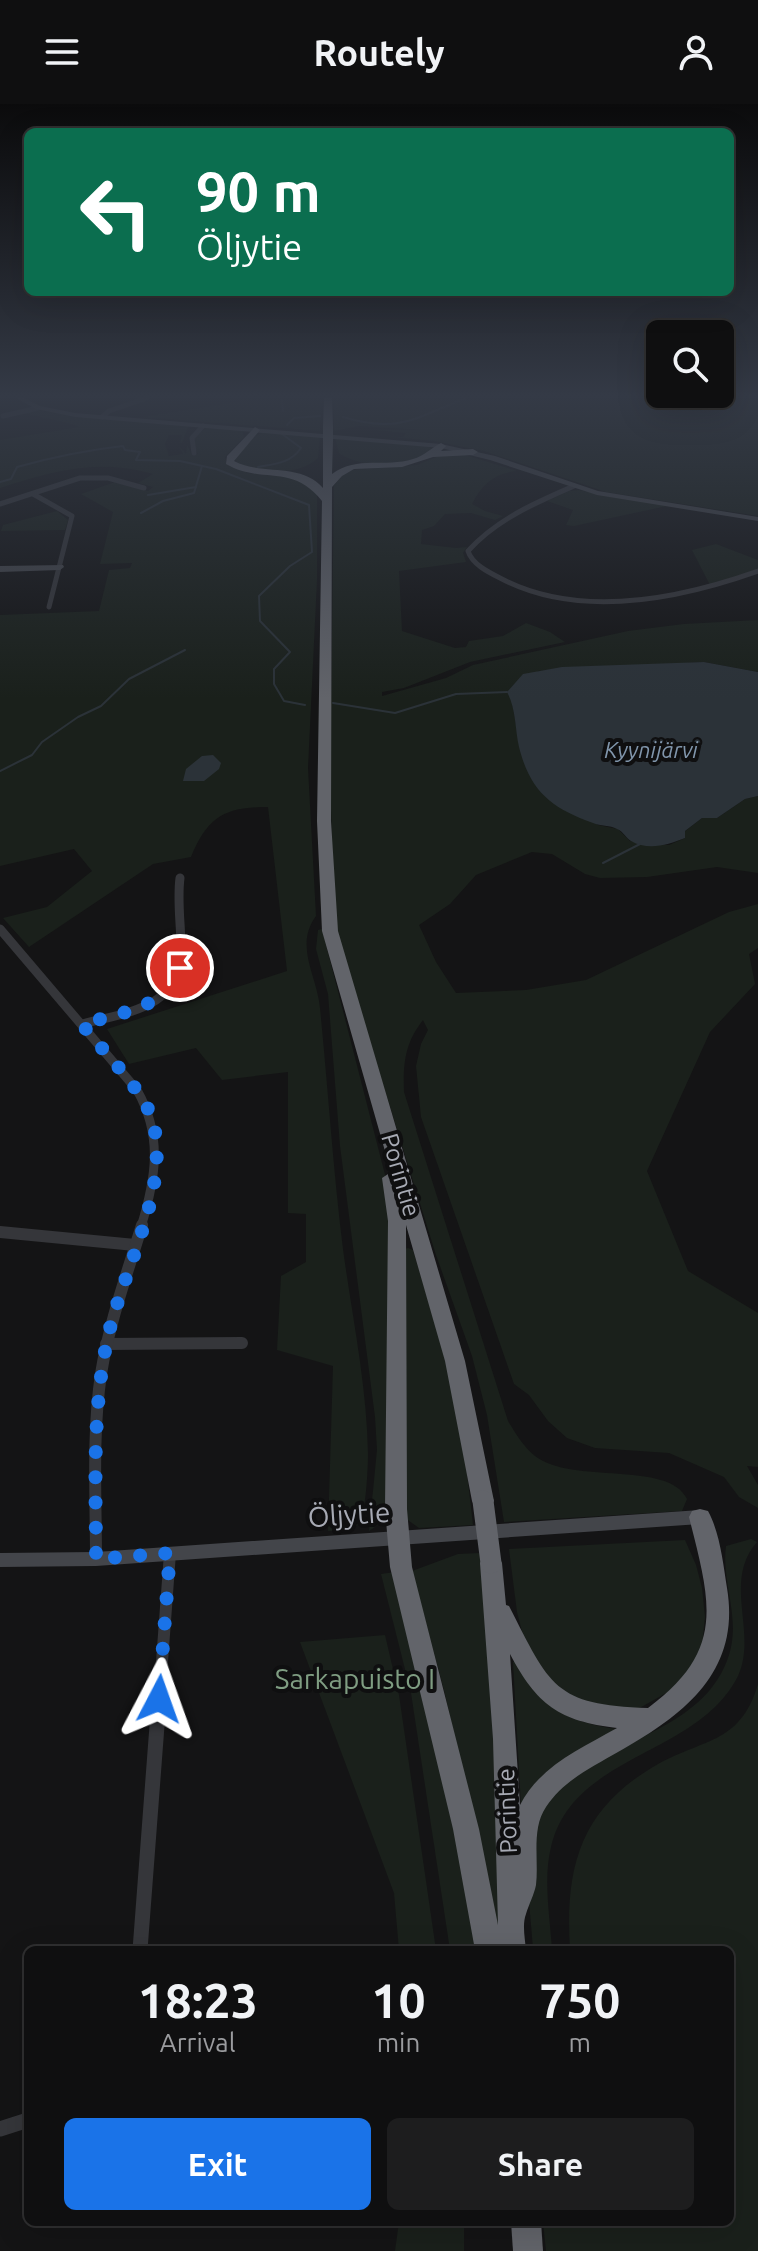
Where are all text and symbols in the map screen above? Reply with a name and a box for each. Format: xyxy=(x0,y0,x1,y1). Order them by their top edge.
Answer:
icon: menu xyxy=(40,30,84,74)
icon: person xyxy=(674,30,718,74)
text: Routely xyxy=(313,32,445,73)
icon: left xyxy=(64,160,168,264)
text: 90 m xyxy=(196,160,321,223)
text: Öljytie xyxy=(196,226,302,267)
map controls xyxy=(646,320,734,408)
button: search xyxy=(646,320,734,408)
water label: Kyynijärvi xyxy=(604,737,699,762)
pin xyxy=(146,934,214,1002)
icon: arrive xyxy=(158,946,202,990)
street label: Porintie xyxy=(376,1130,426,1220)
street label: Öljytie xyxy=(307,1496,391,1532)
position arrow xyxy=(117,1657,201,1741)
park label: Sarkapuisto I xyxy=(275,1663,435,1694)
street label: Porintie xyxy=(492,1768,522,1854)
text: 18:23 xyxy=(138,1973,258,2027)
text: 10 xyxy=(371,1973,426,2027)
text: 750 xyxy=(539,1973,620,2027)
text: Arrival xyxy=(160,2028,236,2057)
text: min xyxy=(377,2028,420,2057)
text: m xyxy=(569,2028,591,2057)
button: Exit xyxy=(64,2118,371,2210)
button: Share xyxy=(387,2118,694,2210)

